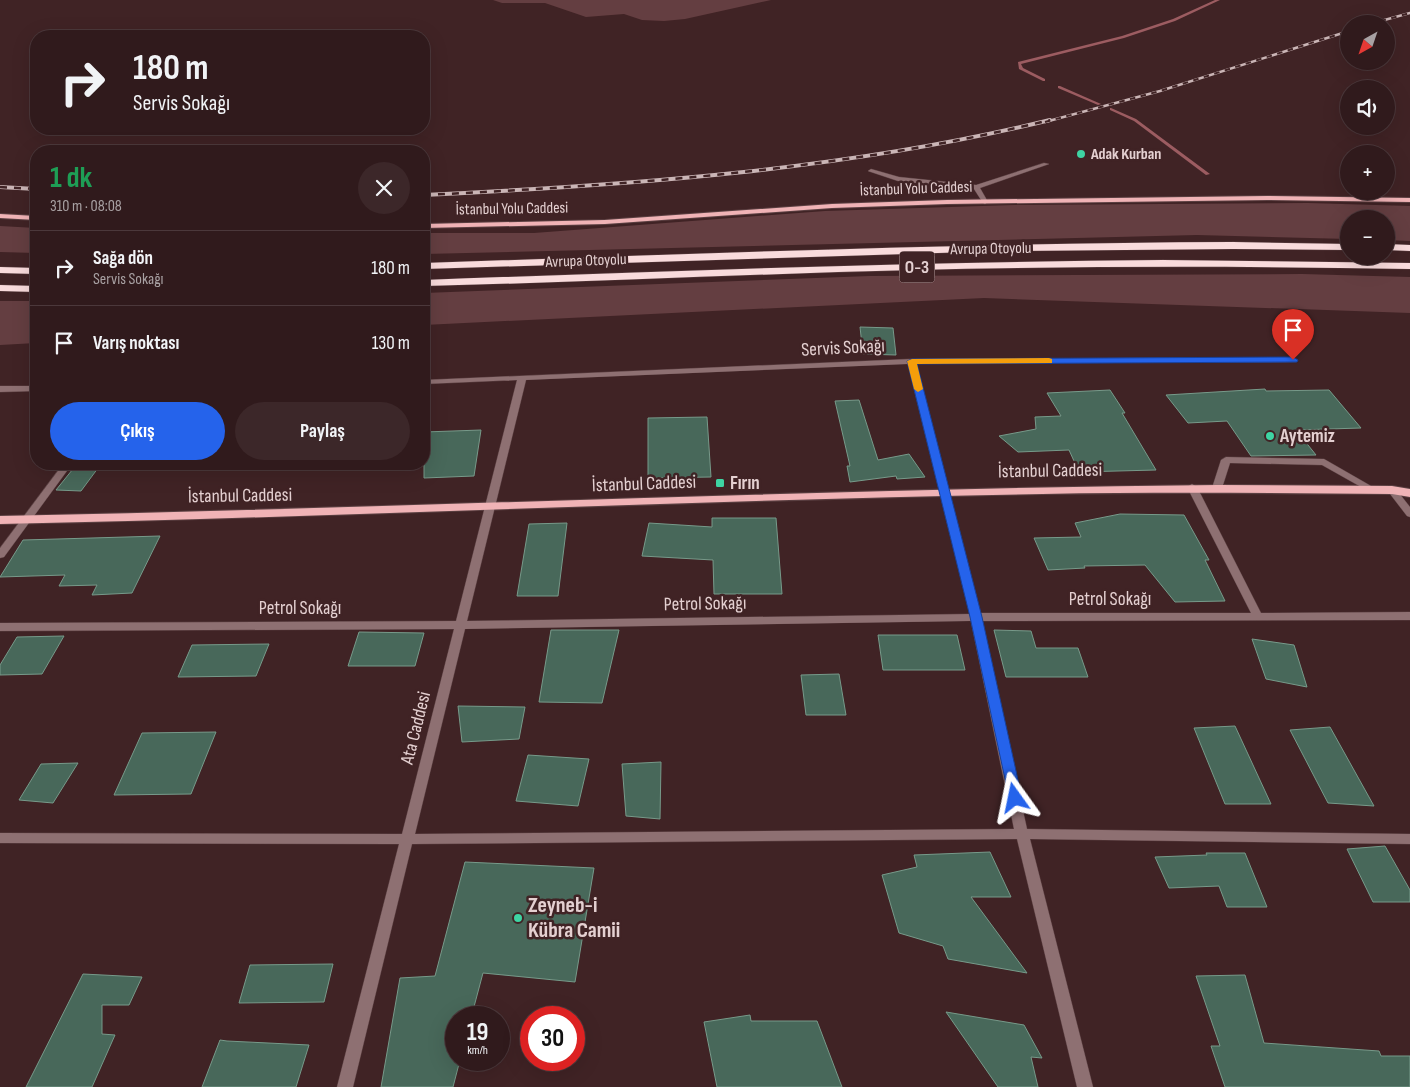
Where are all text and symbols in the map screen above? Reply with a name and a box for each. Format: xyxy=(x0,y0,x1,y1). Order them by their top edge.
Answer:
north arrow xyxy=(1340,15,1395,70)
map controls xyxy=(1340,15,1395,265)
text: 180 m xyxy=(133,47,209,90)
icon: right xyxy=(50,50,115,115)
button: sound xyxy=(1340,80,1395,135)
text: Servis Sokağı xyxy=(133,90,230,117)
place label: Adak Kurban xyxy=(1090,145,1161,164)
button: + xyxy=(1340,145,1395,200)
marker: Adak Kurban xyxy=(1075,148,1087,160)
text: 1 dk xyxy=(50,160,92,196)
button: close xyxy=(358,162,410,214)
street label: İstanbul Yolu Caddesi xyxy=(859,178,973,200)
text: 310 m · 08:08 xyxy=(50,197,122,216)
street label: İstanbul Yolu Caddesi xyxy=(456,199,568,219)
button: − xyxy=(1340,210,1395,265)
street label: Avrupa Otoyolu xyxy=(949,239,1032,259)
text: Sağa dön xyxy=(93,247,153,270)
street label: Avrupa Otoyolu xyxy=(544,250,627,272)
road number: O-3 xyxy=(900,252,934,282)
icon: right xyxy=(50,254,78,282)
text: 180 m xyxy=(371,257,410,280)
text: Servis Sokağı xyxy=(93,270,164,289)
pin xyxy=(1272,309,1314,360)
icon: arrive xyxy=(1279,316,1307,344)
icon: arrive xyxy=(50,329,78,357)
text: Varış noktası xyxy=(93,332,179,355)
text: 130 m xyxy=(372,332,410,355)
street label: Servis Sokağı xyxy=(801,334,885,362)
button: Çıkış xyxy=(50,402,225,460)
button: Paylaş xyxy=(235,402,410,460)
place label: Aytemiz xyxy=(1279,425,1335,448)
marker: Aytemiz xyxy=(1264,430,1276,442)
street label: İstanbul Caddesi xyxy=(998,459,1102,483)
street label: İstanbul Caddesi xyxy=(592,471,696,497)
place label: Fırın xyxy=(730,472,760,495)
marker: Fırın xyxy=(714,477,726,489)
street label: İstanbul Caddesi xyxy=(188,484,292,508)
street label: Petrol Sokağı xyxy=(1069,588,1151,611)
street label: Petrol Sokağı xyxy=(663,592,747,616)
street label: Petrol Sokağı xyxy=(259,597,341,620)
street label: Ata Caddesi xyxy=(396,689,436,768)
position arrow xyxy=(988,771,1040,823)
place label: Zeyneb-i Kübra Camii xyxy=(528,892,620,944)
marker: Zeyneb-i Kübra Camii xyxy=(512,912,524,924)
speed limit sign: 30 xyxy=(520,1006,585,1071)
text: 19 xyxy=(467,1017,488,1048)
text: km/h xyxy=(467,1043,488,1058)

